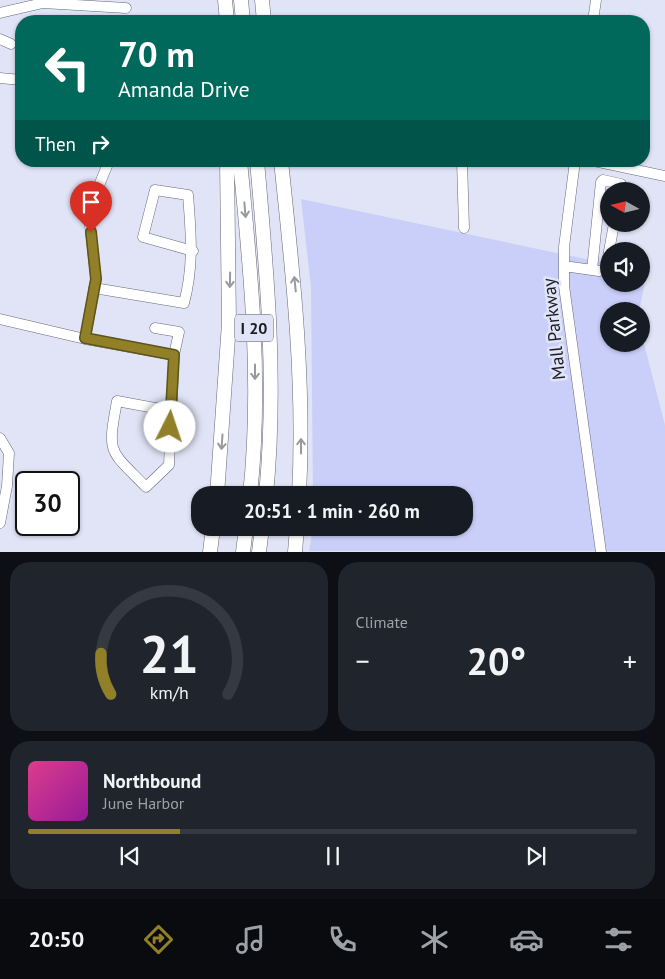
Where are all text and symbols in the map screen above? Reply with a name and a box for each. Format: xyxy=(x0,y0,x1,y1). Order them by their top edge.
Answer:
text: 70 m xyxy=(118,31,195,77)
icon: left xyxy=(35,35,100,100)
text: Amanda Drive xyxy=(118,75,250,103)
icon: right xyxy=(86,130,114,158)
text: Then xyxy=(35,132,76,156)
pin xyxy=(70,181,112,232)
north arrow xyxy=(600,182,650,232)
map controls xyxy=(600,182,650,352)
icon: arrive xyxy=(77,188,105,216)
one-way arrow xyxy=(240,201,250,217)
button: sound xyxy=(600,242,650,292)
one-way arrow xyxy=(225,272,234,288)
one-way arrow xyxy=(290,276,300,292)
street label: Mall Parkway xyxy=(537,276,570,381)
button: layers xyxy=(600,302,650,352)
road number: I 20 xyxy=(235,314,273,342)
one-way arrow xyxy=(250,364,260,380)
position arrow xyxy=(143,400,195,452)
one-way arrow xyxy=(217,434,227,450)
one-way arrow xyxy=(296,439,306,455)
speed limit sign: 30 xyxy=(15,471,80,536)
text: 20:51 · 1 min · 260 m xyxy=(244,499,420,523)
text: Climate xyxy=(356,612,408,632)
text: 21 xyxy=(139,620,198,687)
text: 20° xyxy=(466,636,526,685)
text: − xyxy=(356,642,370,679)
text: + xyxy=(623,642,637,679)
text: km/h xyxy=(149,681,188,704)
text: Northbound xyxy=(103,769,201,793)
text: June Harbor xyxy=(103,793,184,813)
icon: previous xyxy=(116,842,144,870)
icon: pause xyxy=(319,842,347,870)
icon: next xyxy=(522,842,550,870)
icon: directions xyxy=(141,922,176,957)
icon: music xyxy=(233,922,268,957)
icon: phone xyxy=(325,922,360,957)
icon: climate xyxy=(417,922,452,957)
icon: car xyxy=(509,922,544,957)
icon: filters xyxy=(601,922,636,957)
text: 20:50 xyxy=(29,925,84,953)

